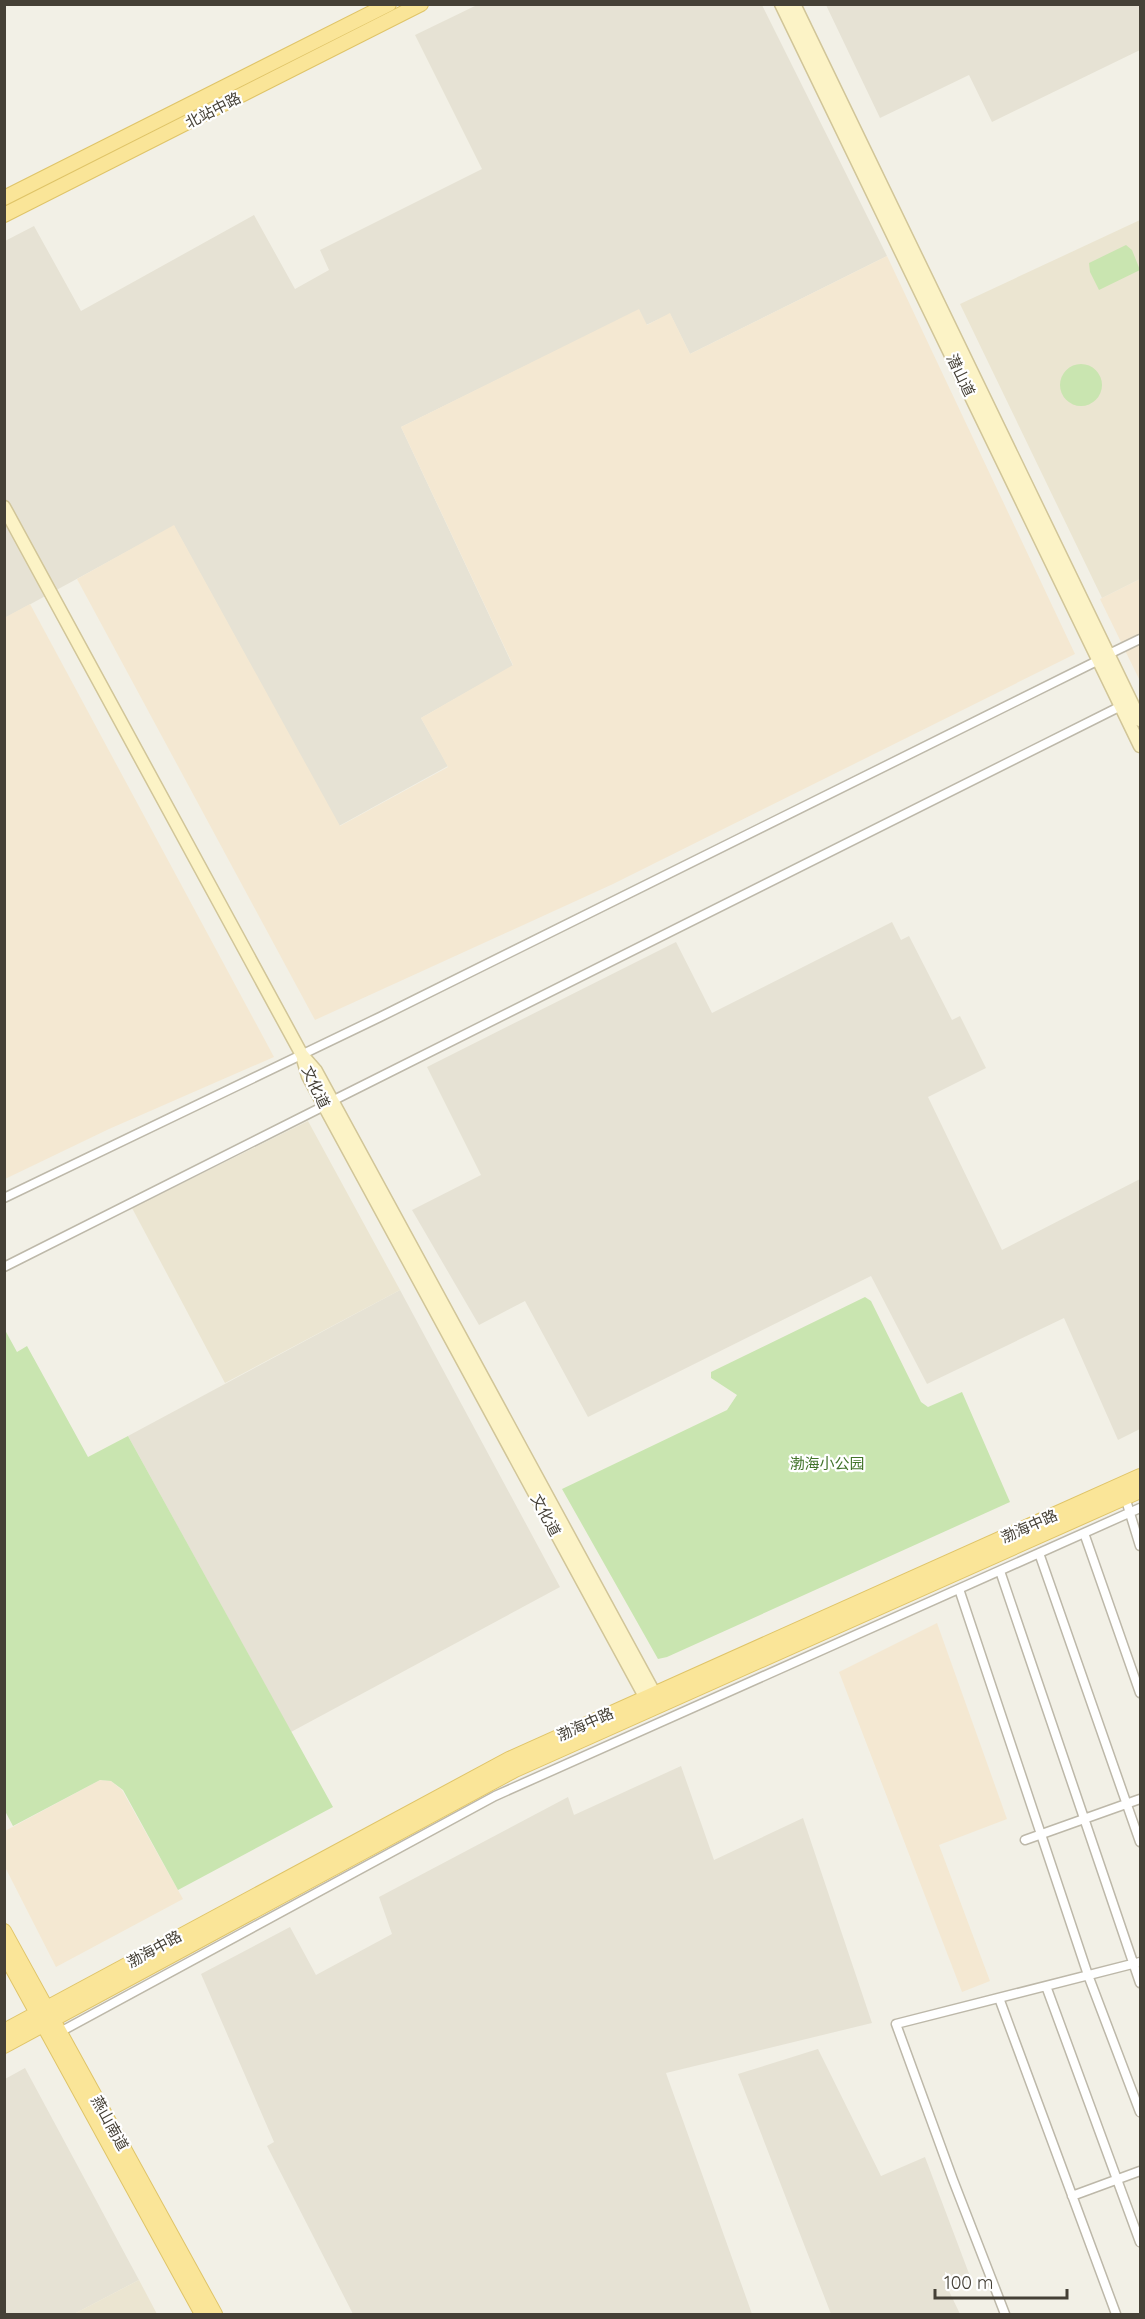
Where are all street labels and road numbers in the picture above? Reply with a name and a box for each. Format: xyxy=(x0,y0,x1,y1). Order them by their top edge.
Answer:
street label: 北站中路 xyxy=(182,88,244,132)
street label: 潜山道 xyxy=(943,351,979,399)
street label: 文化道 xyxy=(298,1063,334,1111)
street label: 文化道 xyxy=(527,1491,565,1539)
street label: 渤海中路 xyxy=(998,1505,1060,1547)
street label: 渤海中路 xyxy=(554,1703,616,1745)
street label: 渤海中路 xyxy=(123,1926,185,1972)
street label: 燕山南道 xyxy=(87,2092,133,2154)

